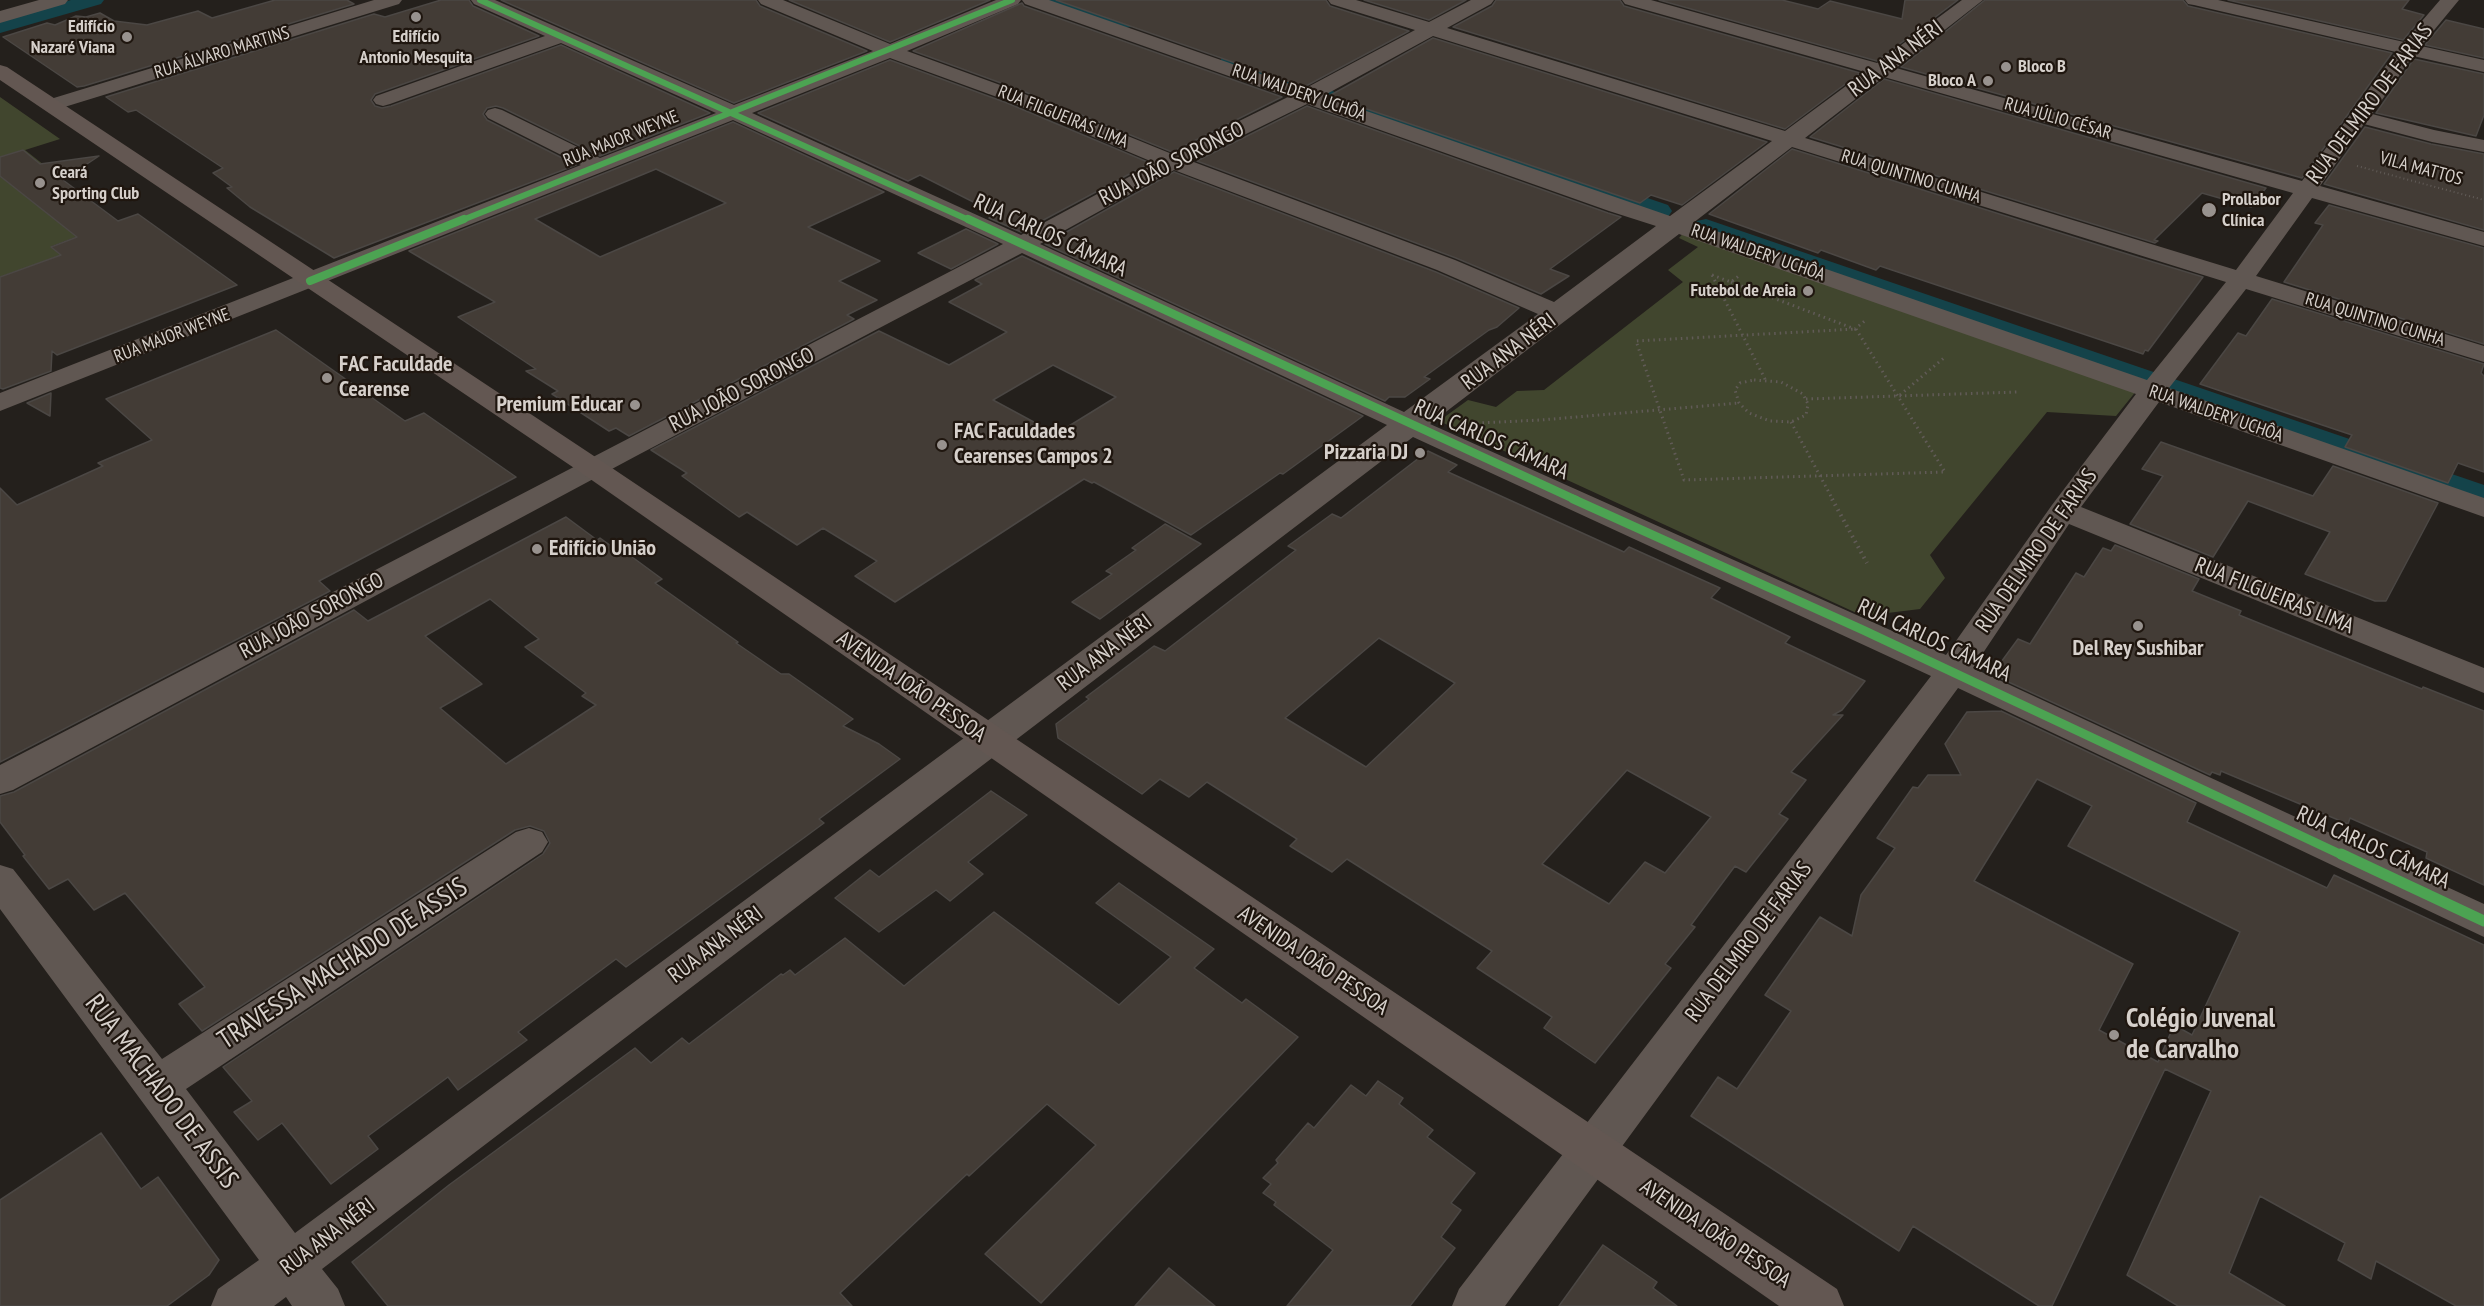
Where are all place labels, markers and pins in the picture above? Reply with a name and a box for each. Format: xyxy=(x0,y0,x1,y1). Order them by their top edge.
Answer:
marker: Edifício Antonio Mesquita xyxy=(409,10,423,24)
place label: Edifício Nazaré Viana xyxy=(31,16,115,58)
place label: Edifício Antonio Mesquita xyxy=(360,26,472,68)
marker: Edifício Nazaré Viana xyxy=(120,30,134,44)
place label: Bloco B xyxy=(2018,56,2066,78)
marker: Bloco B xyxy=(1999,60,2013,74)
place label: Bloco A xyxy=(1928,70,1976,92)
marker: Bloco A xyxy=(1981,74,1995,88)
place label: Ceará Sporting Club xyxy=(52,162,139,204)
marker: Ceará Sporting Club xyxy=(33,176,47,190)
place label: Prollabor Clínica xyxy=(2222,189,2281,232)
marker: Prollabor Clínica xyxy=(2200,201,2218,219)
place label: Futebol de Areia xyxy=(1691,280,1796,302)
marker: Futebol de Areia xyxy=(1801,284,1815,298)
place label: FAC Faculdade Cearense xyxy=(339,352,452,404)
marker: FAC Faculdade Cearense xyxy=(320,371,334,385)
place label: Premium Educar xyxy=(496,392,623,418)
marker: Premium Educar xyxy=(628,398,642,412)
place label: FAC Faculdades Cearenses Campos 2 xyxy=(954,419,1113,470)
marker: FAC Faculdades Cearenses Campos 2 xyxy=(935,438,949,452)
place label: Pizzaria DJ xyxy=(1324,440,1408,466)
marker: Pizzaria DJ xyxy=(1413,446,1427,460)
place label: Edifício União xyxy=(549,536,656,562)
marker: Edifício União xyxy=(530,542,544,556)
marker: Del Rey Sushibar xyxy=(2131,619,2145,633)
place label: Del Rey Sushibar xyxy=(2072,636,2204,662)
place label: Colégio Juvenal de Carvalho xyxy=(2126,1003,2275,1066)
marker: Colégio Juvenal de Carvalho xyxy=(2107,1028,2121,1042)

